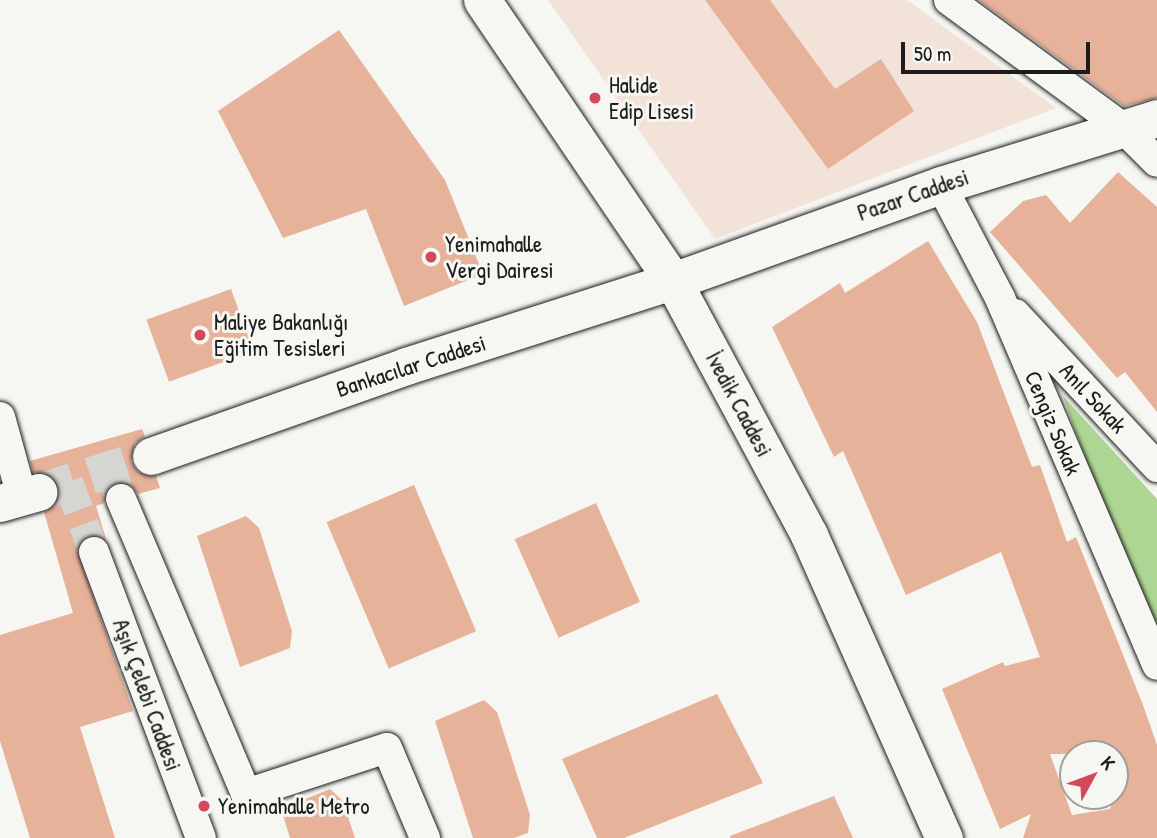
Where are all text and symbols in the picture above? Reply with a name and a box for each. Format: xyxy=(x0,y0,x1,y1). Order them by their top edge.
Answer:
scale bar xyxy=(905,28,1094,72)
text: 50 m xyxy=(914,39,951,68)
place label: Halide Edip Lisesi xyxy=(609,71,694,125)
marker: Halide Edip Lisesi xyxy=(587,90,603,106)
street label: Pazar Caddesi xyxy=(854,163,972,227)
place label: Yenimahalle Vergi Dairesi xyxy=(445,230,554,284)
marker: Yenimahalle Vergi Dairesi xyxy=(423,249,439,265)
place label: Maliye Bakanlığı Eğitim Tesisleri xyxy=(214,308,348,362)
marker: Maliye Bakanlığı Eğitim Tesisleri xyxy=(192,327,208,343)
street label: Bankacılar Caddesi xyxy=(333,329,489,403)
street label: İvedik Caddesi xyxy=(700,347,778,461)
street label: Anıl Sokak xyxy=(1054,357,1132,439)
street label: Cengiz Sokak xyxy=(1019,367,1087,479)
street label: Aşık Çelebi Caddesi xyxy=(107,615,187,775)
north arrow xyxy=(1059,740,1129,810)
text: K xyxy=(1095,750,1121,775)
place label: Yenimahalle Metro xyxy=(218,792,369,820)
marker: Yenimahalle Metro xyxy=(196,798,212,814)

